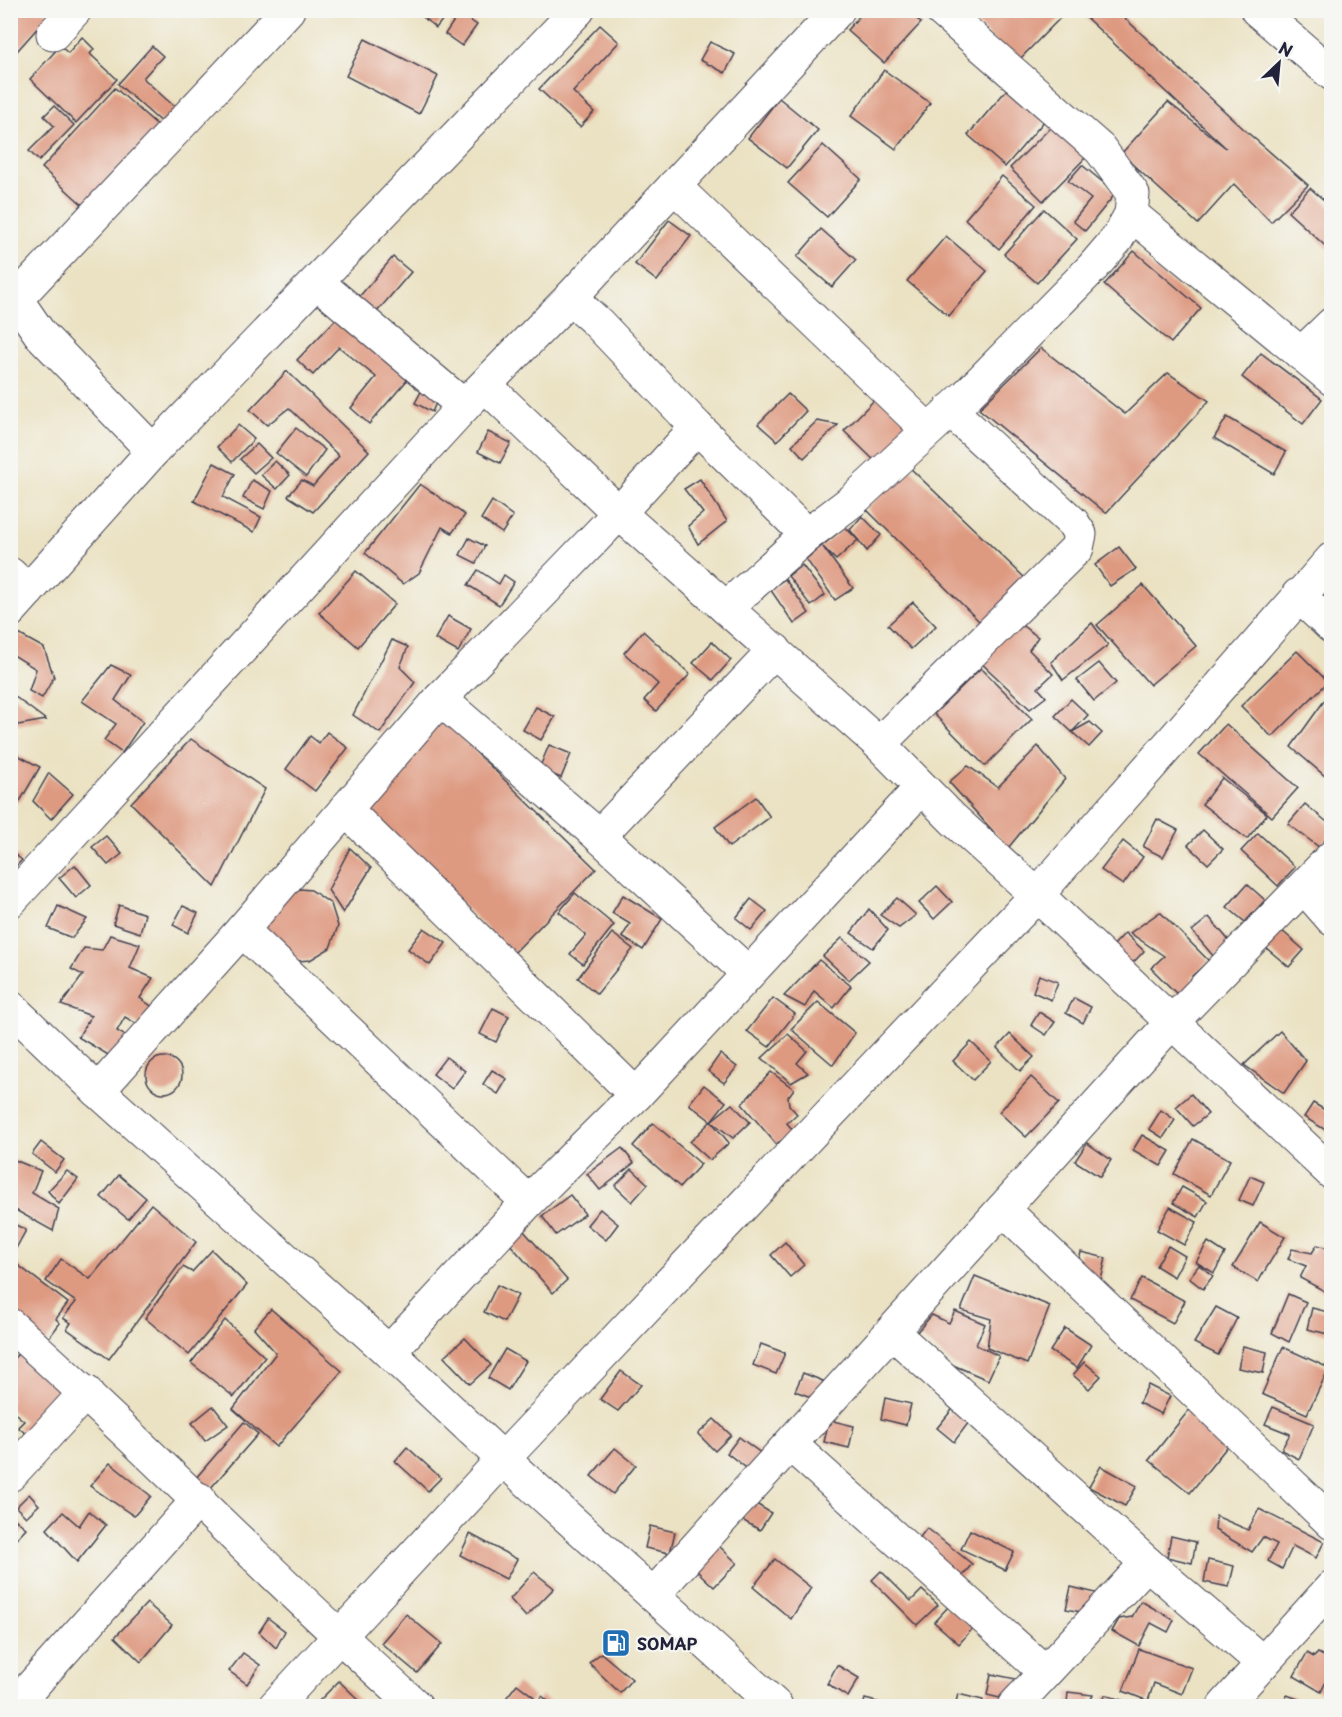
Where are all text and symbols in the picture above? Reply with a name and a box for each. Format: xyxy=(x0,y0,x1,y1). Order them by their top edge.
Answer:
north arrow xyxy=(1249,33,1309,93)
text: N xyxy=(1275,35,1297,62)
fuel station icon: SOMAP xyxy=(600,1627,632,1659)
place label: SOMAP xyxy=(637,1631,698,1655)

